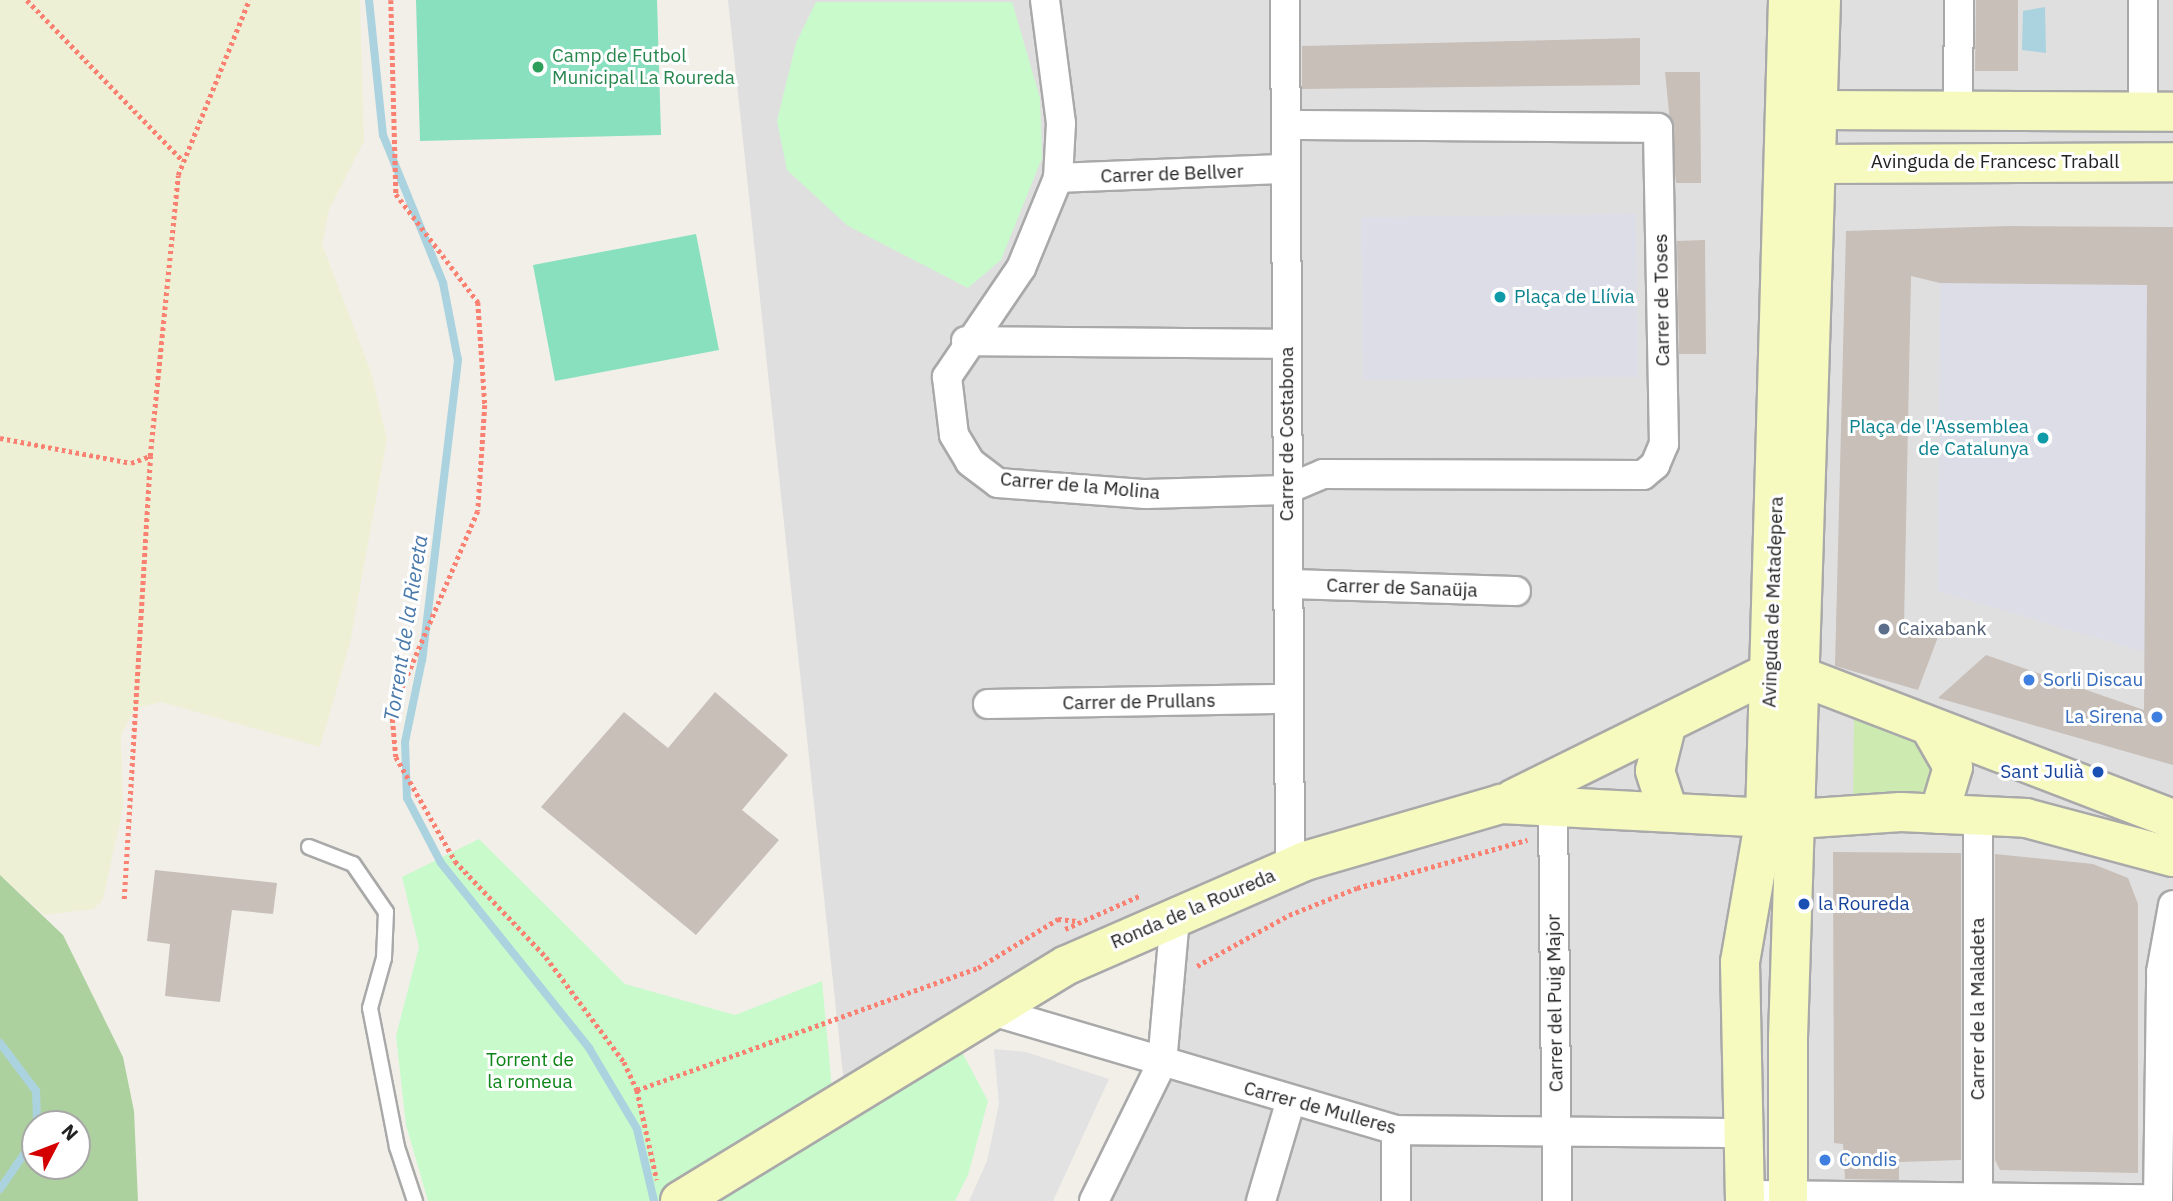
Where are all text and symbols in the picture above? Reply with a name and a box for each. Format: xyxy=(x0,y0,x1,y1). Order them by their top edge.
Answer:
place label: Camp de Futbol Municipal La Roureda xyxy=(552,45,735,89)
marker: Camp de Futbol Municipal La Roureda xyxy=(530,59,546,75)
street label: Avinguda de Francesc Traball xyxy=(1871,151,2119,173)
street label: Carrer de Bellver xyxy=(1100,160,1244,188)
street label: Carrer de Toses xyxy=(1649,233,1675,367)
place label: Plaça de Llívia xyxy=(1514,286,1635,308)
marker: Plaça de Llívia xyxy=(1492,289,1508,305)
street label: Carrer de Costabona xyxy=(1276,347,1298,521)
place label: Plaça de l'Assemblea de Catalunya xyxy=(1849,416,2029,460)
marker: Plaça de l'Assemblea de Catalunya xyxy=(2035,430,2051,446)
street label: Carrer de la Molina xyxy=(999,468,1161,504)
street label: Avinguda de Matadepera xyxy=(1758,496,1788,708)
water label: Torrent de la Riereta xyxy=(378,533,432,723)
street label: Carrer de Sanaüja xyxy=(1326,574,1478,602)
place label: Caixabank xyxy=(1898,618,1986,640)
marker: Caixabank xyxy=(1876,621,1892,637)
place label: Sorli Discau xyxy=(2043,669,2143,691)
marker: Sorli Discau xyxy=(2021,672,2037,688)
street label: Carrer de Prullans xyxy=(1062,689,1216,715)
place label: La Sirena xyxy=(2065,706,2143,728)
marker: La Sirena xyxy=(2149,709,2165,725)
place label: Sant Julià xyxy=(2000,761,2084,783)
marker: Sant Julià xyxy=(2090,764,2106,780)
street label: Ronda de la Roureda xyxy=(1107,864,1279,954)
place label: la Roureda xyxy=(1818,893,1910,915)
marker: la Roureda xyxy=(1796,896,1812,912)
street label: Carrer del Puig Major xyxy=(1542,914,1568,1092)
street label: Carrer de la Maladeta xyxy=(1967,918,1989,1100)
park label: Torrent de la romeua xyxy=(486,1049,574,1093)
street label: Carrer de Mulleres xyxy=(1241,1077,1399,1139)
north arrow xyxy=(21,1110,91,1180)
text: N xyxy=(57,1119,84,1145)
place label: Condis xyxy=(1839,1149,1897,1171)
marker: Condis xyxy=(1817,1152,1833,1168)

